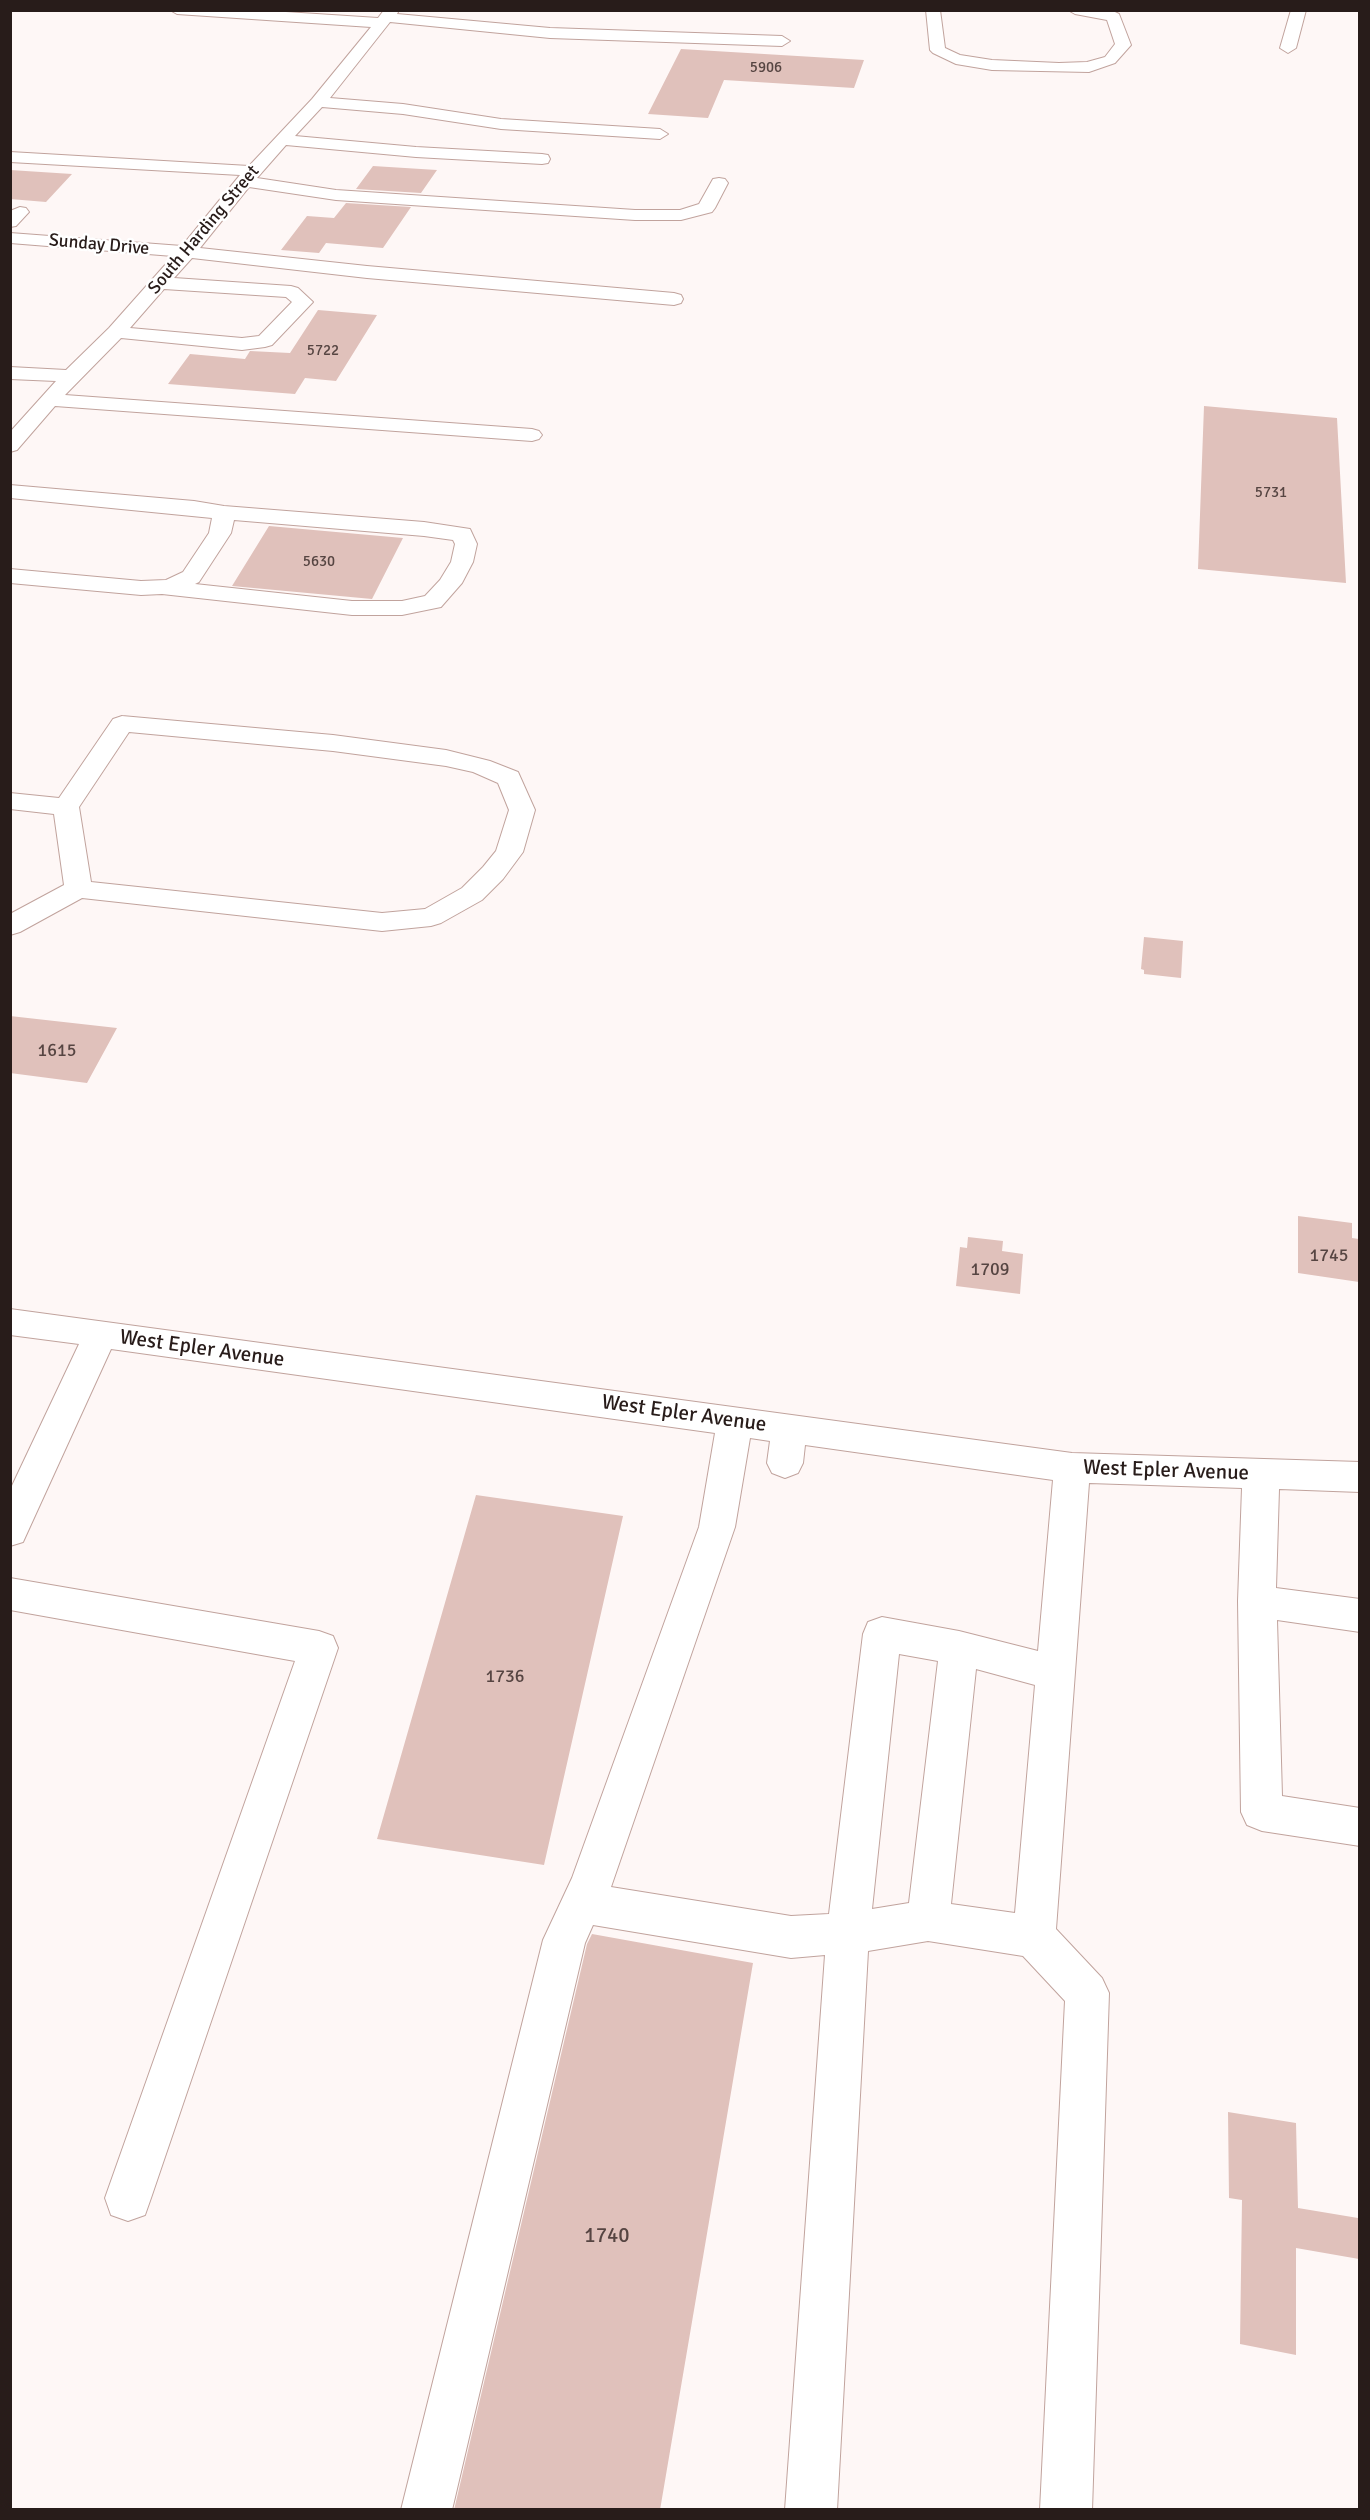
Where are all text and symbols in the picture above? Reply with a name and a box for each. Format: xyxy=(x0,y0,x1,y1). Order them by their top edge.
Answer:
house number: 5906 xyxy=(750,59,782,77)
street label: South Harding Street xyxy=(144,161,264,299)
street label: Sunday Drive xyxy=(48,230,150,260)
house number: 5722 xyxy=(307,342,339,360)
house number: 5731 xyxy=(1255,484,1287,502)
house number: 5630 xyxy=(303,553,335,571)
house number: 1615 xyxy=(38,1040,76,1062)
house number: 1745 xyxy=(1310,1245,1348,1267)
house number: 1709 xyxy=(971,1259,1009,1281)
street label: West Epler Avenue xyxy=(118,1325,286,1373)
street label: West Epler Avenue xyxy=(600,1390,768,1438)
street label: West Epler Avenue xyxy=(1083,1456,1249,1486)
house number: 1736 xyxy=(486,1666,524,1688)
house number: 1740 xyxy=(584,2223,630,2249)

